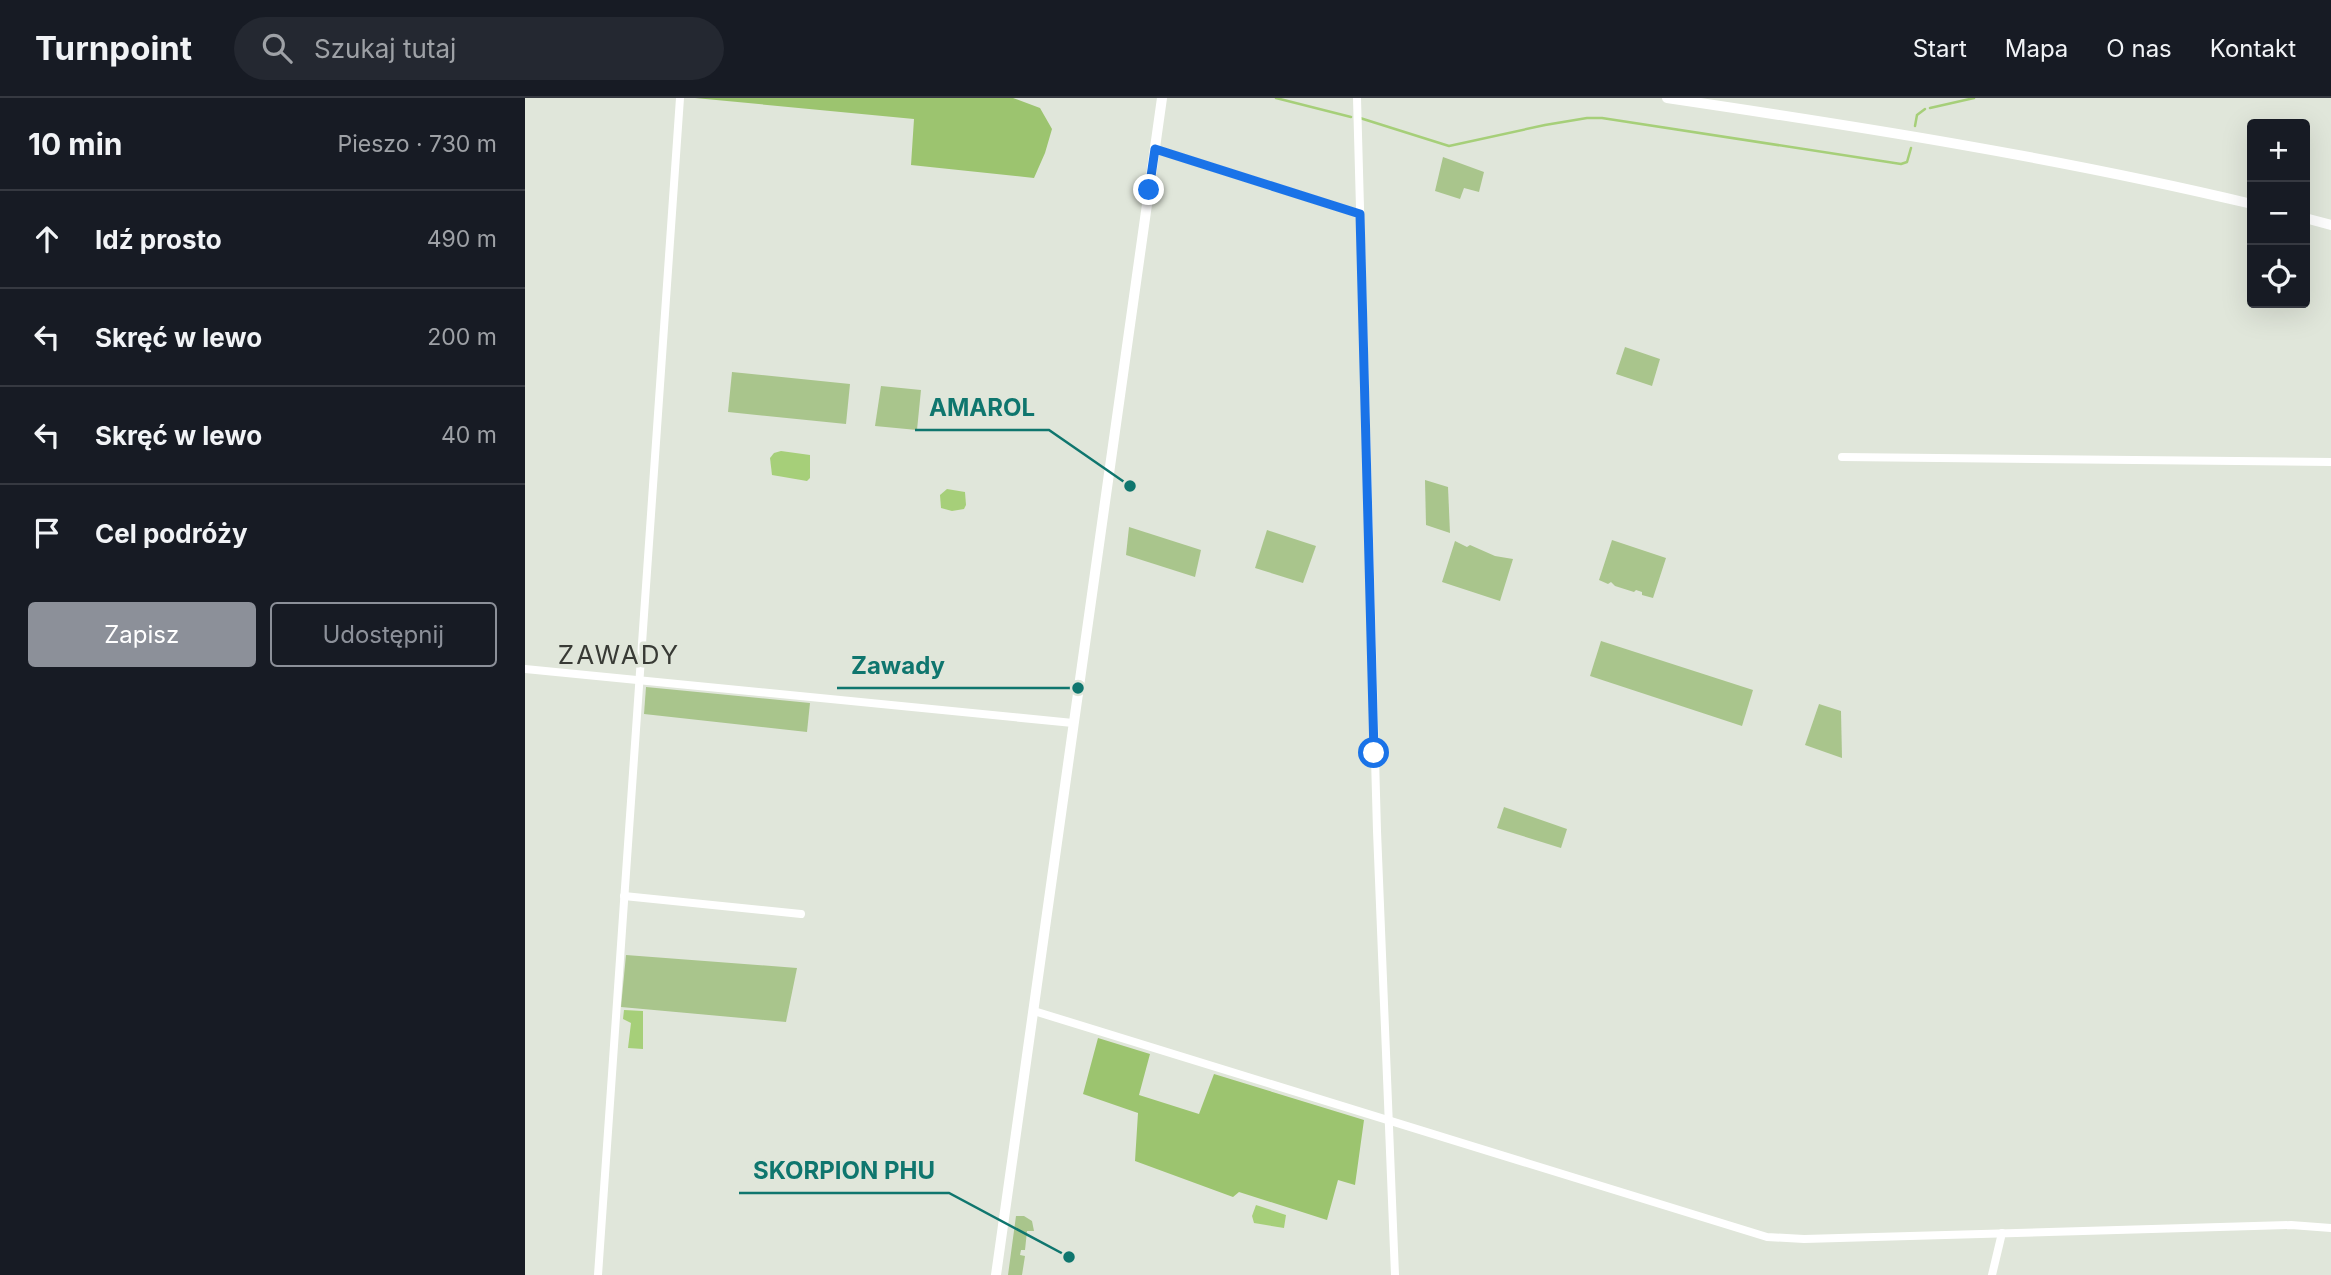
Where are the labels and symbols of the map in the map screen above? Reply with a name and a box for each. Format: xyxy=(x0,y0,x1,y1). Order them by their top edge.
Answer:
route end xyxy=(1133,174,1164,205)
callout: AMAROL xyxy=(915,385,1049,430)
text: AMAROL xyxy=(929,393,1035,422)
district label: ZAWADY xyxy=(558,639,680,670)
callout: Zawady xyxy=(837,643,959,688)
text: Zawady xyxy=(851,651,946,680)
route start xyxy=(1358,737,1389,768)
callout: SKORPION PHU xyxy=(739,1148,949,1193)
text: SKORPION PHU xyxy=(753,1156,935,1185)

